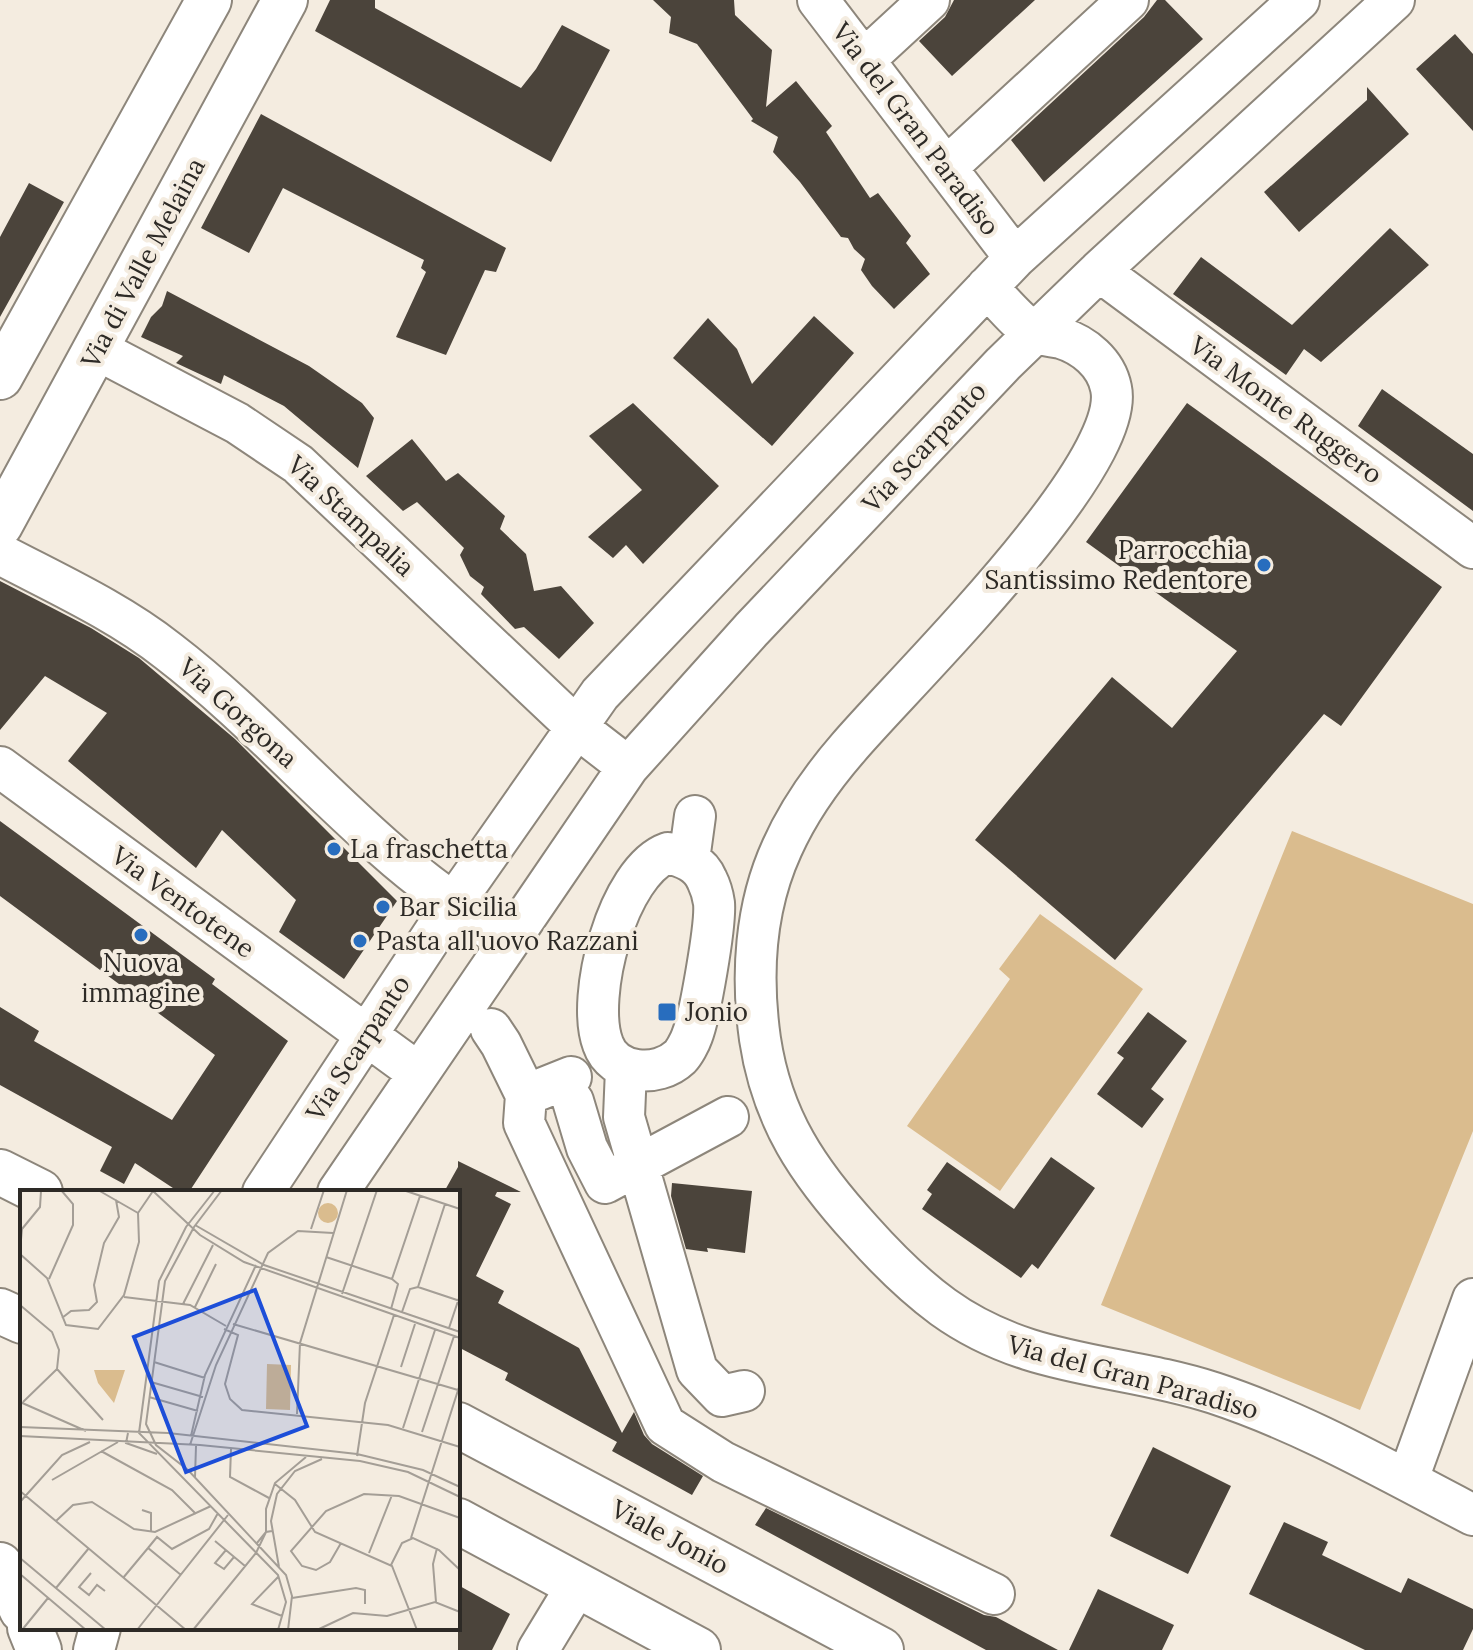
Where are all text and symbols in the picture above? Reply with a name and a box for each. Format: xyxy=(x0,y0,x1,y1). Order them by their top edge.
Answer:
street label: Via del Gran Paradiso xyxy=(825,15,1007,242)
street label: Via di Valle Melaina xyxy=(73,152,212,374)
street label: Via Monte Ruggero xyxy=(1183,328,1389,491)
street label: Via Scarpanto xyxy=(854,374,993,520)
street label: Via Stampalia xyxy=(280,448,422,583)
place label: Parrocchia Santissimo Redentore xyxy=(985,533,1248,596)
marker: Parrocchia Santissimo Redentore xyxy=(1255,556,1273,574)
street label: Via Gorgona xyxy=(171,650,305,775)
place label: La fraschetta xyxy=(350,832,508,865)
street label: Via Ventotene xyxy=(104,838,261,965)
marker: La fraschetta xyxy=(325,840,343,858)
place label: Bar Sicilia xyxy=(399,890,518,923)
marker: Bar Sicilia xyxy=(374,898,392,916)
place label: Pasta all'uovo Razzani xyxy=(376,924,639,957)
marker: Nuova immagine xyxy=(132,926,150,944)
marker: Pasta all'uovo Razzani xyxy=(351,932,369,950)
place label: Nuova immagine xyxy=(81,946,201,1009)
street label: Via Scarpanto xyxy=(298,969,417,1128)
place label: Jonio xyxy=(684,995,748,1028)
marker: Jonio xyxy=(656,1001,678,1023)
inset map xyxy=(20,1190,460,1630)
street label: Via del Gran Paradiso xyxy=(1003,1327,1262,1426)
street label: Viale Jonio xyxy=(605,1491,735,1581)

